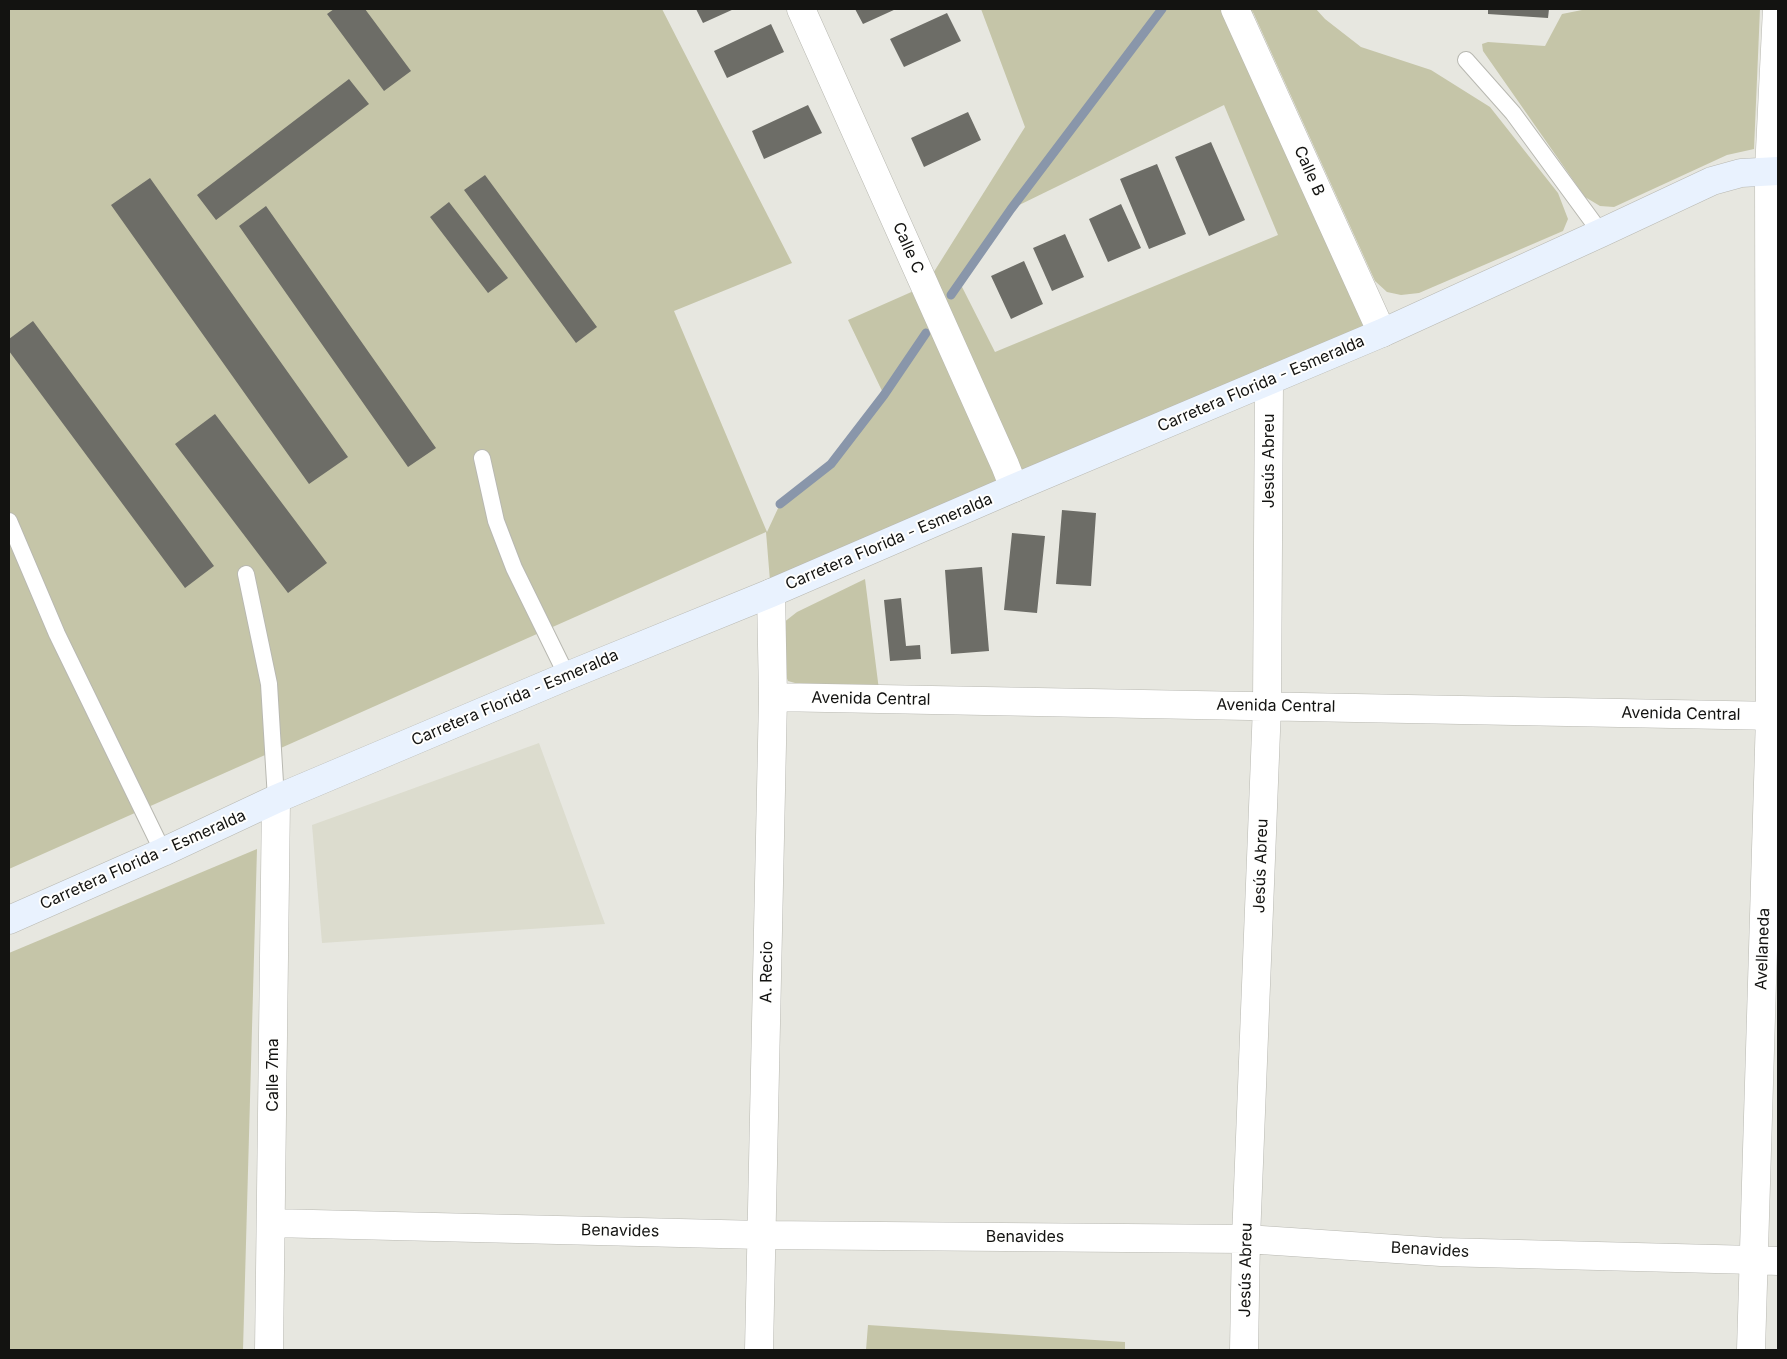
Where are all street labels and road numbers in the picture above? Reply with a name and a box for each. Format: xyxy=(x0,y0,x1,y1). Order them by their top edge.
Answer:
street label: Calle B xyxy=(1290,143,1328,199)
street label: Calle C xyxy=(888,219,928,277)
street label: Carretera Florida - Esmeralda xyxy=(1155,332,1367,436)
street label: Jesús Abreu xyxy=(1259,414,1279,508)
street label: Carretera Florida - Esmeralda xyxy=(783,490,995,594)
street label: Carretera Florida - Esmeralda xyxy=(409,646,621,750)
street label: Avenida Central xyxy=(811,688,931,710)
street label: Avenida Central xyxy=(1216,695,1336,717)
street label: Avenida Central xyxy=(1621,703,1741,725)
street label: Carretera Florida - Esmeralda xyxy=(37,806,249,914)
street label: Jesús Abreu xyxy=(1250,818,1272,914)
street label: Avellaneda xyxy=(1752,908,1774,990)
street label: A. Recio xyxy=(757,941,777,1003)
street label: Calle 7ma xyxy=(263,1038,283,1112)
street label: Benavides xyxy=(581,1221,659,1241)
street label: Jesús Abreu xyxy=(1236,1222,1256,1318)
street label: Benavides xyxy=(986,1227,1064,1247)
street label: Benavides xyxy=(1390,1238,1470,1262)

